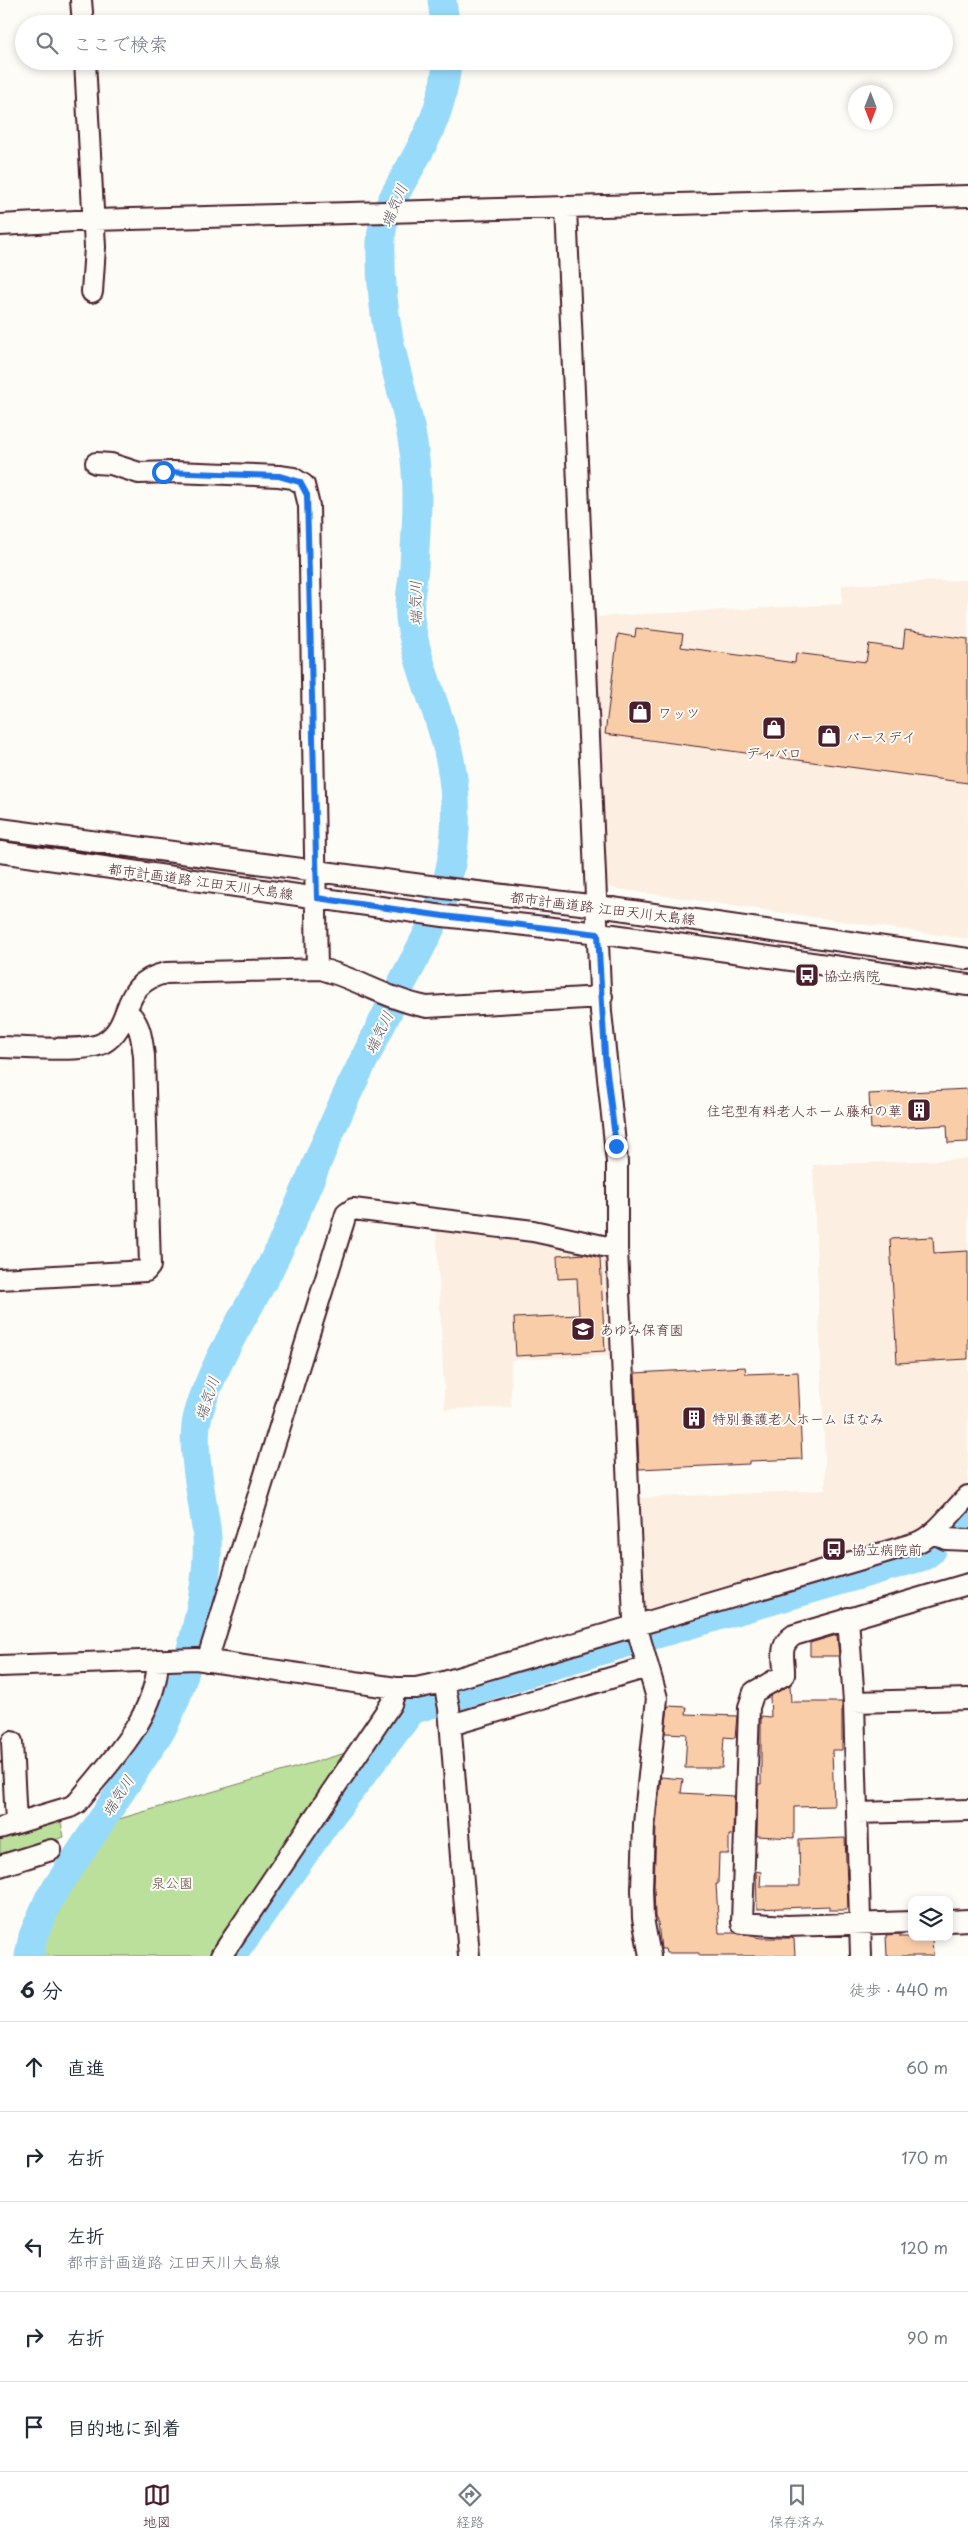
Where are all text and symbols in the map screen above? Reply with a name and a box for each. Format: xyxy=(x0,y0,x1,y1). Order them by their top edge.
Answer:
search box xyxy=(15,15,953,70)
icon: search xyxy=(33,29,61,57)
text: ここで検索 xyxy=(73,29,168,57)
north arrow xyxy=(848,85,893,130)
water label: 端気川 xyxy=(374,180,412,230)
route start xyxy=(152,461,175,484)
water label: 端気川 xyxy=(403,580,426,626)
shop icon: ワッツ xyxy=(627,699,653,725)
place label: ワッツ xyxy=(658,702,700,723)
shop icon: ディバロ xyxy=(761,715,787,741)
shop icon: バースデイ xyxy=(816,723,842,749)
place label: バースデイ xyxy=(846,726,915,747)
place label: ディバロ xyxy=(746,742,802,763)
street label: 都市計画道路 江田天川大島線 xyxy=(107,858,295,904)
street label: 都市計画道路 江田天川大島線 xyxy=(509,886,697,930)
bus stop icon: 協立病院 xyxy=(794,962,820,988)
place label: 協立病院 xyxy=(824,965,880,986)
water label: 端気川 xyxy=(358,1007,398,1057)
building icon: 住宅型有料老人ホーム藤和の華 xyxy=(906,1097,932,1123)
place label: 住宅型有料老人ホーム藤和の華 xyxy=(707,1100,902,1121)
route end xyxy=(605,1135,628,1158)
school or university icon: あゆみ保育園 xyxy=(570,1316,596,1342)
place label: あゆみ保育園 xyxy=(600,1319,684,1340)
water label: 端気川 xyxy=(188,1373,224,1423)
building icon: 特別養護老人ホーム ほなみ xyxy=(681,1405,707,1431)
place label: 特別養護老人ホーム ほなみ xyxy=(712,1408,884,1429)
bus stop icon: 協立病院前 xyxy=(821,1536,847,1562)
place label: 協立病院前 xyxy=(852,1539,922,1560)
water label: 端気川 xyxy=(95,1770,139,1820)
park label: 泉公園 xyxy=(151,1872,193,1893)
map controls xyxy=(908,1896,953,1941)
button: layers xyxy=(908,1896,953,1941)
text: 6 分 xyxy=(20,1973,63,2005)
text: 徒歩 · 440 m xyxy=(849,1977,948,2001)
icon: ahead xyxy=(20,2053,48,2081)
text: 直進 xyxy=(67,2053,105,2081)
text: 60 m xyxy=(906,2055,948,2079)
icon: right xyxy=(20,2143,48,2171)
text: 右折 xyxy=(67,2143,105,2171)
text: 170 m xyxy=(902,2145,948,2169)
text: 左折 xyxy=(67,2221,105,2249)
icon: left xyxy=(20,2233,48,2261)
text: 120 m xyxy=(901,2235,948,2259)
text: 都市計画道路 江田天川大島線 xyxy=(67,2249,280,2273)
icon: right xyxy=(20,2323,48,2351)
text: 右折 xyxy=(67,2323,105,2351)
text: 90 m xyxy=(907,2325,948,2349)
icon: arrive xyxy=(20,2413,48,2441)
text: 目的地に到着 xyxy=(67,2413,181,2441)
tab: 地図 xyxy=(143,2481,171,2532)
tab: 経路 xyxy=(456,2481,484,2532)
tab: 保存済み xyxy=(769,2481,825,2532)

